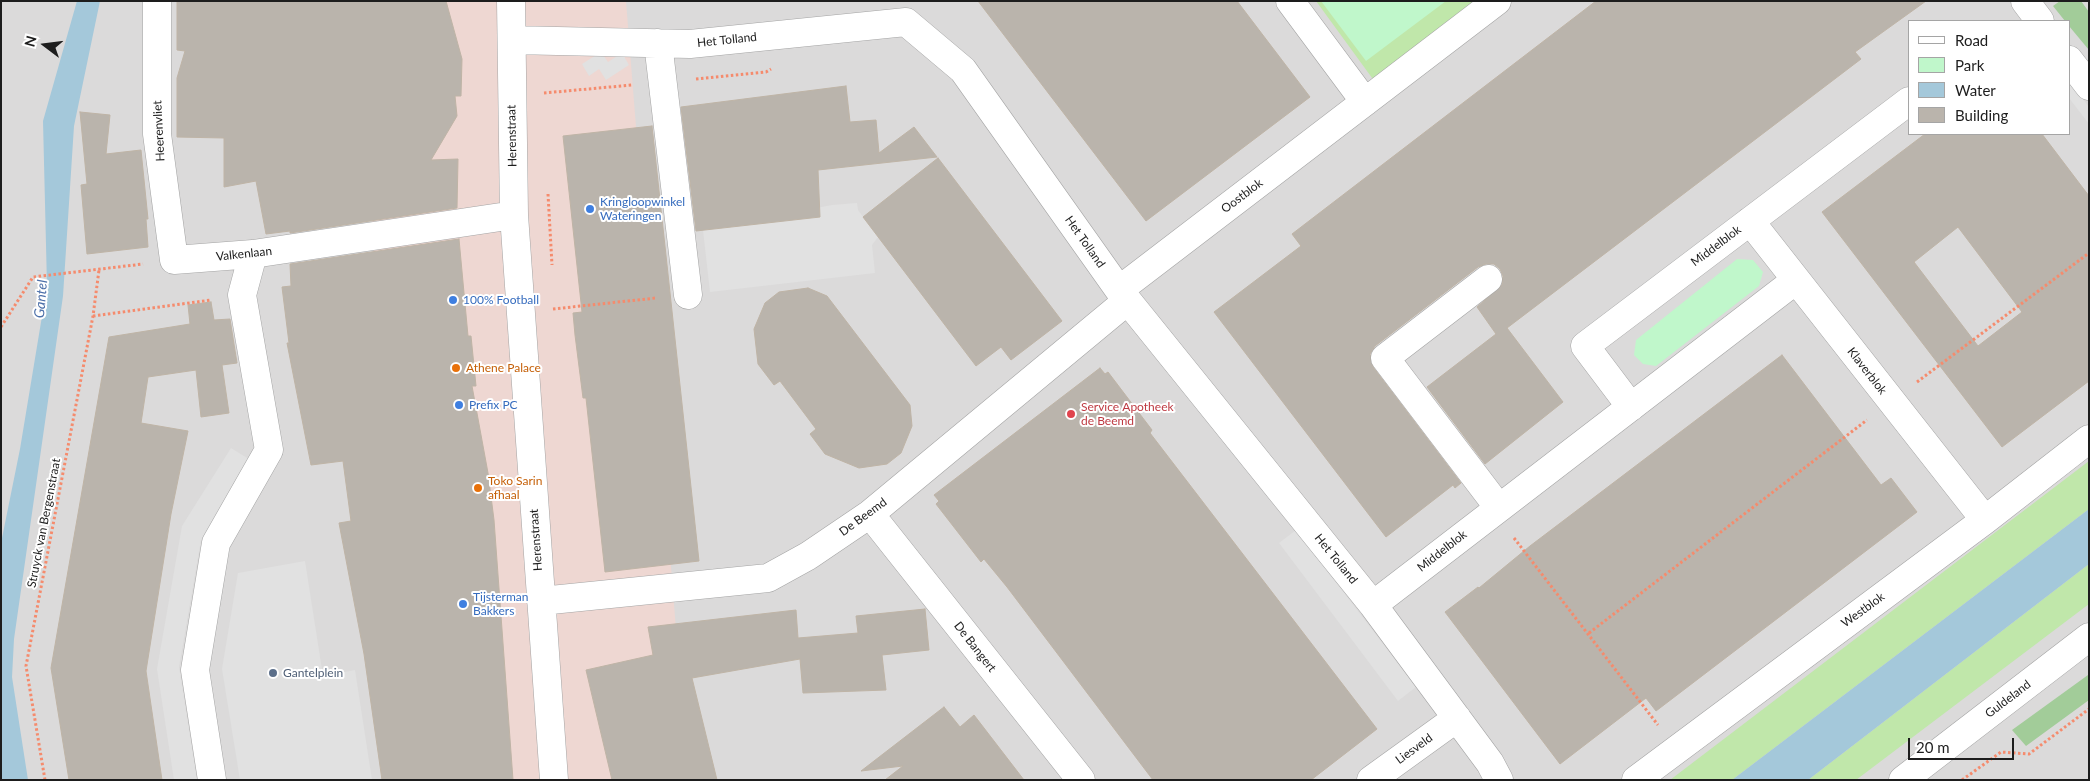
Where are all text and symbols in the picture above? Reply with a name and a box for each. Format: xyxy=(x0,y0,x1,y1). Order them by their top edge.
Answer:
north arrow xyxy=(20,20,70,70)
legend xyxy=(1908,20,2070,135)
street label: Het Tolland xyxy=(696,30,758,50)
text: Road xyxy=(1955,31,1988,49)
text: N xyxy=(20,34,40,48)
text: Park xyxy=(1955,56,1984,74)
text: Water xyxy=(1955,81,1996,99)
street label: Heerenvliet xyxy=(150,100,168,162)
street label: Herenstraat xyxy=(504,105,520,167)
text: Building xyxy=(1955,106,2008,124)
street label: Oostblok xyxy=(1218,176,1266,216)
place label: Kringloopwinkel Wateringen xyxy=(600,195,685,223)
marker: Kringloopwinkel Wateringen xyxy=(584,203,596,215)
street label: Het Tolland xyxy=(1062,213,1108,271)
street label: Middelblok xyxy=(1688,222,1744,270)
street label: Valkenlaan xyxy=(215,244,273,264)
water label: Gantel xyxy=(31,279,51,319)
place label: 100% Football xyxy=(463,293,539,307)
marker: 100% Football xyxy=(447,294,459,306)
street label: Klaverblok xyxy=(1844,345,1890,397)
place label: Athene Palace xyxy=(466,361,541,375)
marker: Athene Palace xyxy=(450,362,462,374)
place label: Prefix PC xyxy=(469,398,518,412)
marker: Prefix PC xyxy=(453,399,465,411)
place label: Service Apotheek de Beemd xyxy=(1081,400,1174,428)
marker: Service Apotheek de Beemd xyxy=(1065,408,1077,420)
street label: Struyck van Bergenstraat xyxy=(24,457,64,589)
place label: Toko Sarin afhaal xyxy=(488,474,542,502)
marker: Toko Sarin afhaal xyxy=(472,482,484,494)
street label: De Beemd xyxy=(836,495,890,539)
street label: Herenstraat xyxy=(527,508,545,572)
street label: Middelblok xyxy=(1414,527,1470,575)
street label: Het Tolland xyxy=(1311,531,1361,587)
street label: Westblok xyxy=(1839,589,1887,631)
place label: Tijsterman Bakkers xyxy=(473,590,529,618)
marker: Tijsterman Bakkers xyxy=(457,598,469,610)
street label: De Bangert xyxy=(951,619,999,675)
place label: Gantelplein xyxy=(283,666,343,680)
marker: Gantelplein xyxy=(267,667,279,679)
street label: Guldeland xyxy=(1982,677,2034,721)
scale bar xyxy=(1910,728,2016,760)
street label: Liesveld xyxy=(1393,731,1435,767)
text: 20 m xyxy=(1916,738,1950,756)

